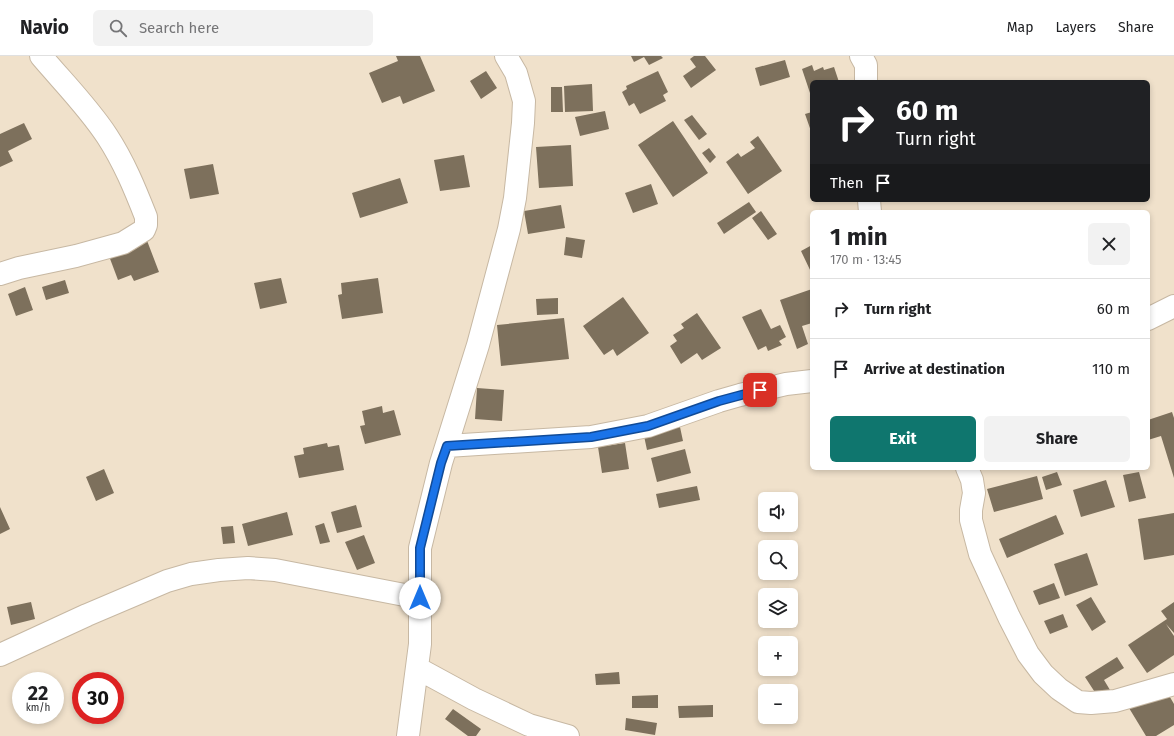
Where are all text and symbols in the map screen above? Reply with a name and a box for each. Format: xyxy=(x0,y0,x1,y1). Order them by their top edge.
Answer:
search box xyxy=(93,10,373,46)
text: Navio xyxy=(20,16,69,39)
icon: search xyxy=(107,17,129,39)
text: Search here xyxy=(139,19,219,37)
text: Map xyxy=(1007,19,1033,36)
text: Layers xyxy=(1055,19,1096,36)
text: Share xyxy=(1118,19,1154,36)
text: 60 m xyxy=(896,94,958,127)
icon: right xyxy=(830,96,882,148)
text: Turn right xyxy=(896,128,976,150)
icon: arrive xyxy=(872,172,894,194)
text: Then xyxy=(830,174,864,192)
text: 1 min xyxy=(830,223,888,251)
button: close xyxy=(1088,223,1130,265)
text: 170 m · 13:45 xyxy=(830,252,902,267)
icon: right xyxy=(830,298,852,320)
text: Turn right xyxy=(864,300,931,318)
text: 60 m xyxy=(1097,300,1130,318)
icon: arrive xyxy=(830,358,852,380)
text: Arrive at destination xyxy=(864,360,1005,378)
text: 110 m xyxy=(1092,360,1130,378)
pin xyxy=(743,373,777,407)
icon: arrive xyxy=(749,379,771,401)
button: Exit xyxy=(830,416,976,462)
button: Share xyxy=(984,416,1130,462)
map controls xyxy=(758,492,798,724)
button: sound xyxy=(758,492,798,532)
button: search xyxy=(758,540,798,580)
position arrow xyxy=(399,577,441,619)
button: layers xyxy=(758,588,798,628)
button: + xyxy=(758,636,798,676)
speed limit sign: 30 xyxy=(72,672,124,724)
text: 22 xyxy=(28,681,48,705)
button: − xyxy=(758,684,798,724)
text: km/h xyxy=(26,702,50,714)

